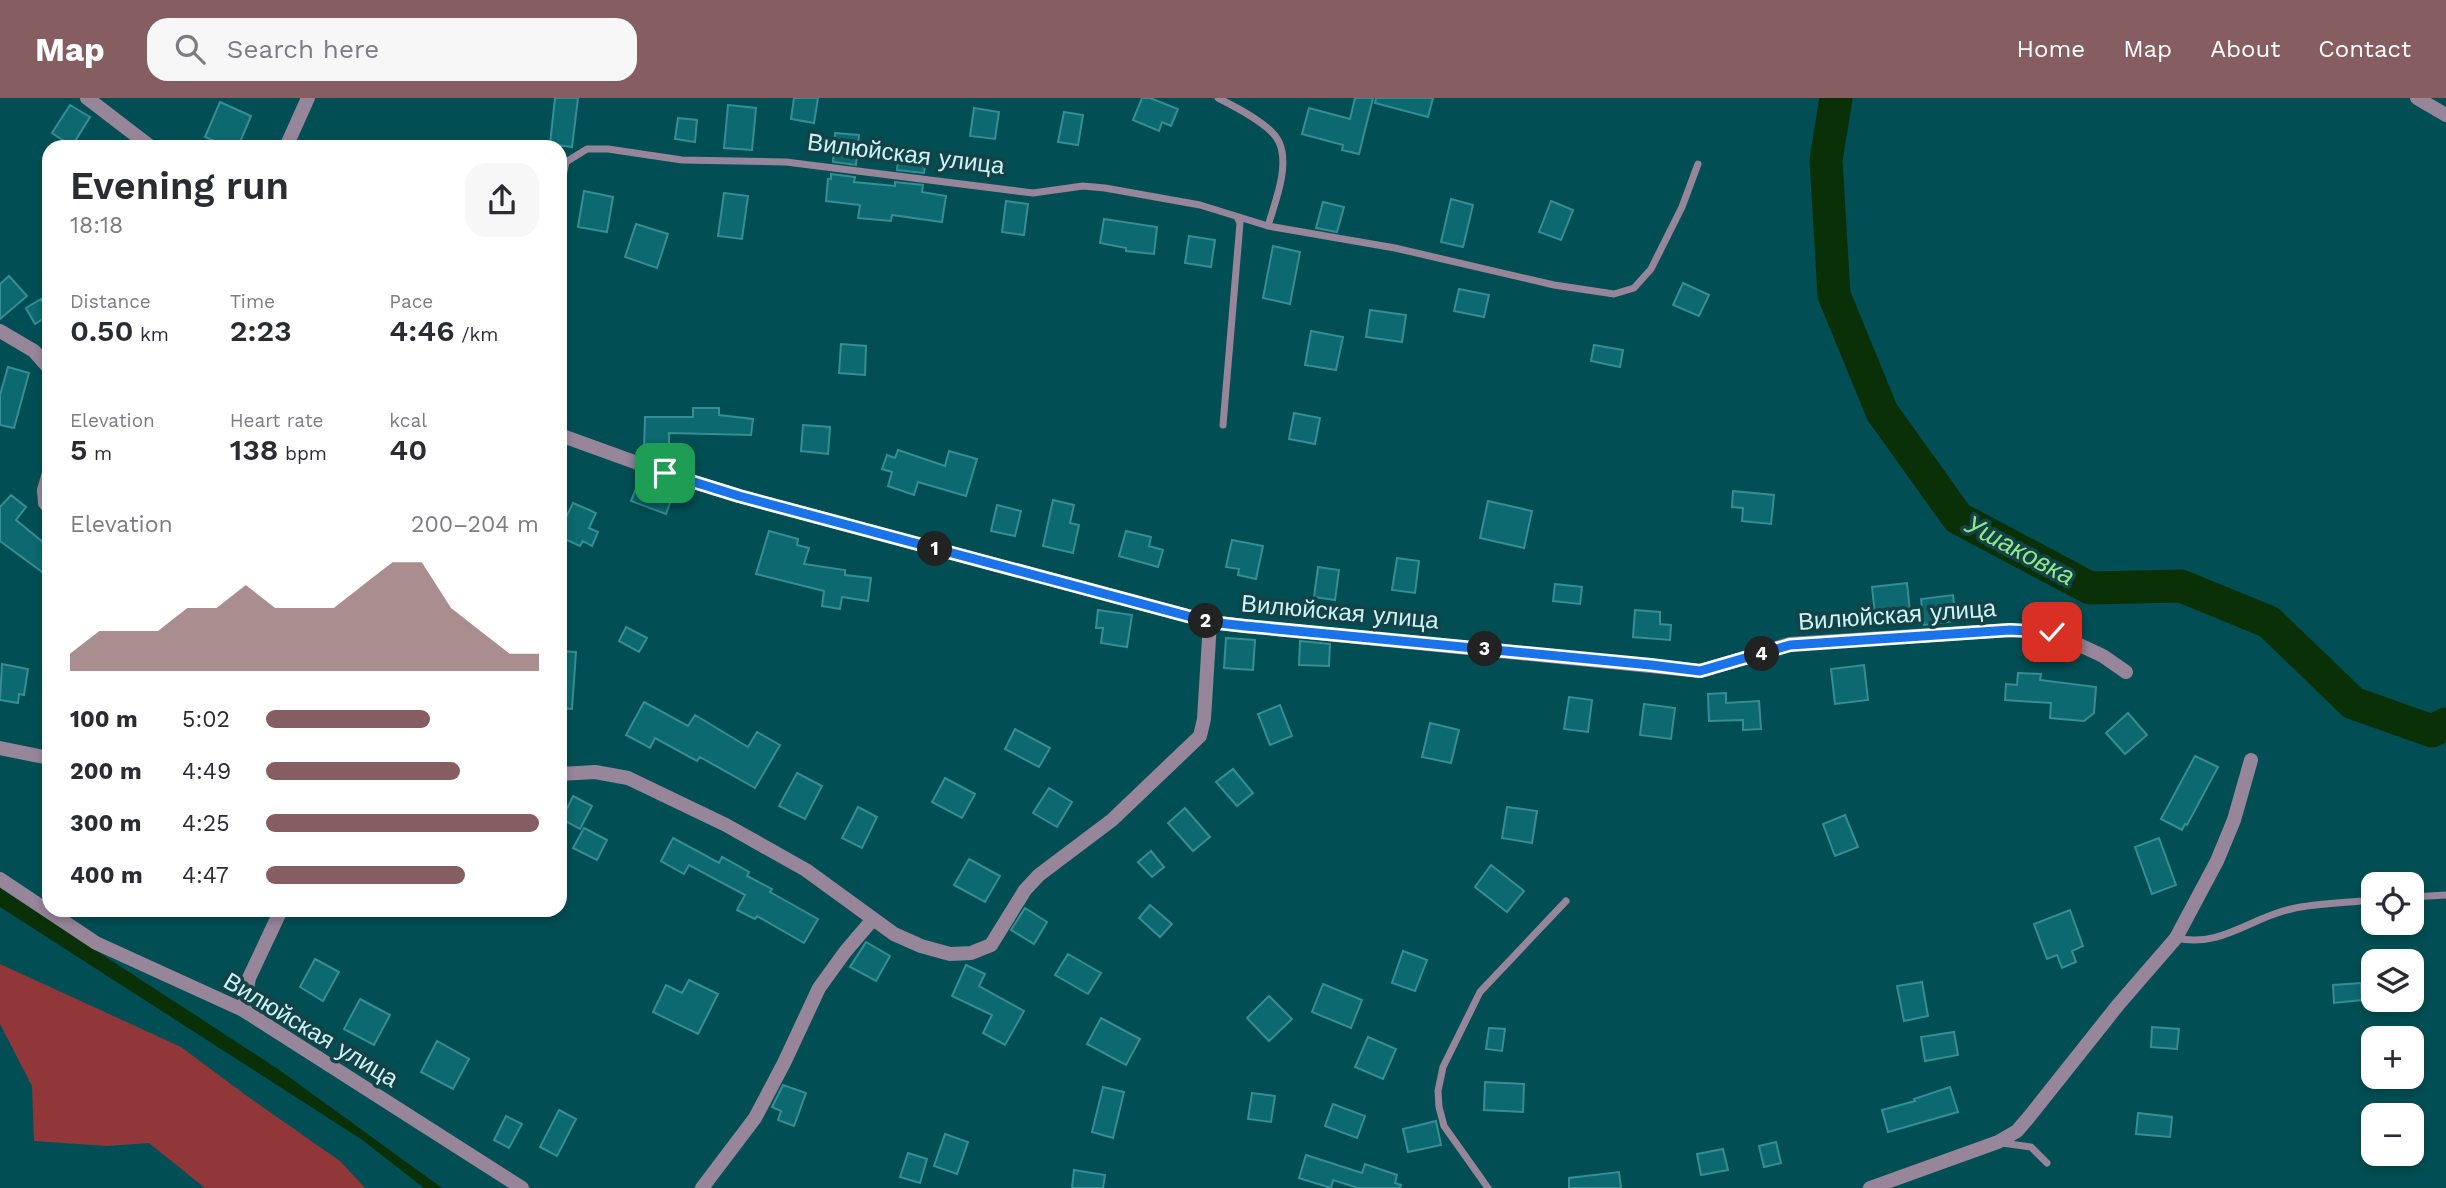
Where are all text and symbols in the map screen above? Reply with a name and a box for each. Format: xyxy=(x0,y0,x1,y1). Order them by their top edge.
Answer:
search box xyxy=(147,18,637,81)
text: Map xyxy=(35,30,105,69)
icon: search xyxy=(171,30,209,68)
text: Search here xyxy=(227,34,379,64)
text: Home xyxy=(2017,35,2085,63)
text: Map xyxy=(2123,35,2172,63)
text: About xyxy=(2210,35,2280,63)
text: Contact xyxy=(2318,35,2411,63)
street label: Вилюйская улица xyxy=(806,128,1007,180)
button: share xyxy=(465,163,539,237)
text: Evening run xyxy=(70,164,289,208)
text: 18:18 xyxy=(70,212,123,239)
text: Distance xyxy=(70,290,151,313)
text: Time xyxy=(230,290,275,313)
text: Pace xyxy=(389,290,433,313)
text: 0.50 xyxy=(70,313,134,348)
text: 2:23 xyxy=(230,313,292,348)
text: 4:46 xyxy=(389,313,455,348)
text: km xyxy=(134,323,169,346)
text: /km xyxy=(455,323,498,346)
text: Elevation xyxy=(70,409,155,432)
text: Heart rate xyxy=(230,409,324,432)
text: kcal xyxy=(389,409,427,432)
text: 5 xyxy=(70,432,87,467)
text: 138 xyxy=(230,432,279,467)
text: 40 xyxy=(389,432,427,467)
text: m xyxy=(87,442,112,465)
text: bpm xyxy=(279,442,327,465)
pin xyxy=(635,443,695,503)
icon: arrive xyxy=(646,454,684,492)
water label: Ушаковка xyxy=(1959,508,2080,591)
text: Elevation xyxy=(70,511,173,538)
text: 200–204 m xyxy=(411,511,539,538)
pin: 1 xyxy=(918,532,953,566)
text: 1 xyxy=(930,537,939,560)
street label: Вилюйская улица xyxy=(1240,589,1441,635)
street label: Вилюйская улица xyxy=(1797,594,1998,636)
pin xyxy=(2022,602,2082,662)
pin: 2 xyxy=(1188,603,1224,638)
text: 2 xyxy=(1200,609,1211,632)
icon: check xyxy=(2033,613,2071,651)
pin: 3 xyxy=(1468,632,1502,666)
pin: 4 xyxy=(1744,636,1780,672)
text: 3 xyxy=(1479,637,1490,660)
text: 4 xyxy=(1755,642,1768,665)
text: 100 m xyxy=(70,706,138,733)
text: 5:02 xyxy=(182,706,230,733)
text: 200 m xyxy=(70,758,142,785)
text: 4:49 xyxy=(182,758,231,785)
text: 300 m xyxy=(70,810,141,837)
text: 4:25 xyxy=(182,810,230,837)
text: 400 m xyxy=(70,862,143,889)
text: 4:47 xyxy=(182,862,229,889)
map controls xyxy=(2361,872,2424,1166)
button: locate xyxy=(2361,872,2424,935)
button: layers xyxy=(2361,949,2424,1012)
street label: Вилюйская улица xyxy=(219,967,404,1093)
button: + xyxy=(2361,1026,2424,1089)
button: − xyxy=(2361,1103,2424,1166)

